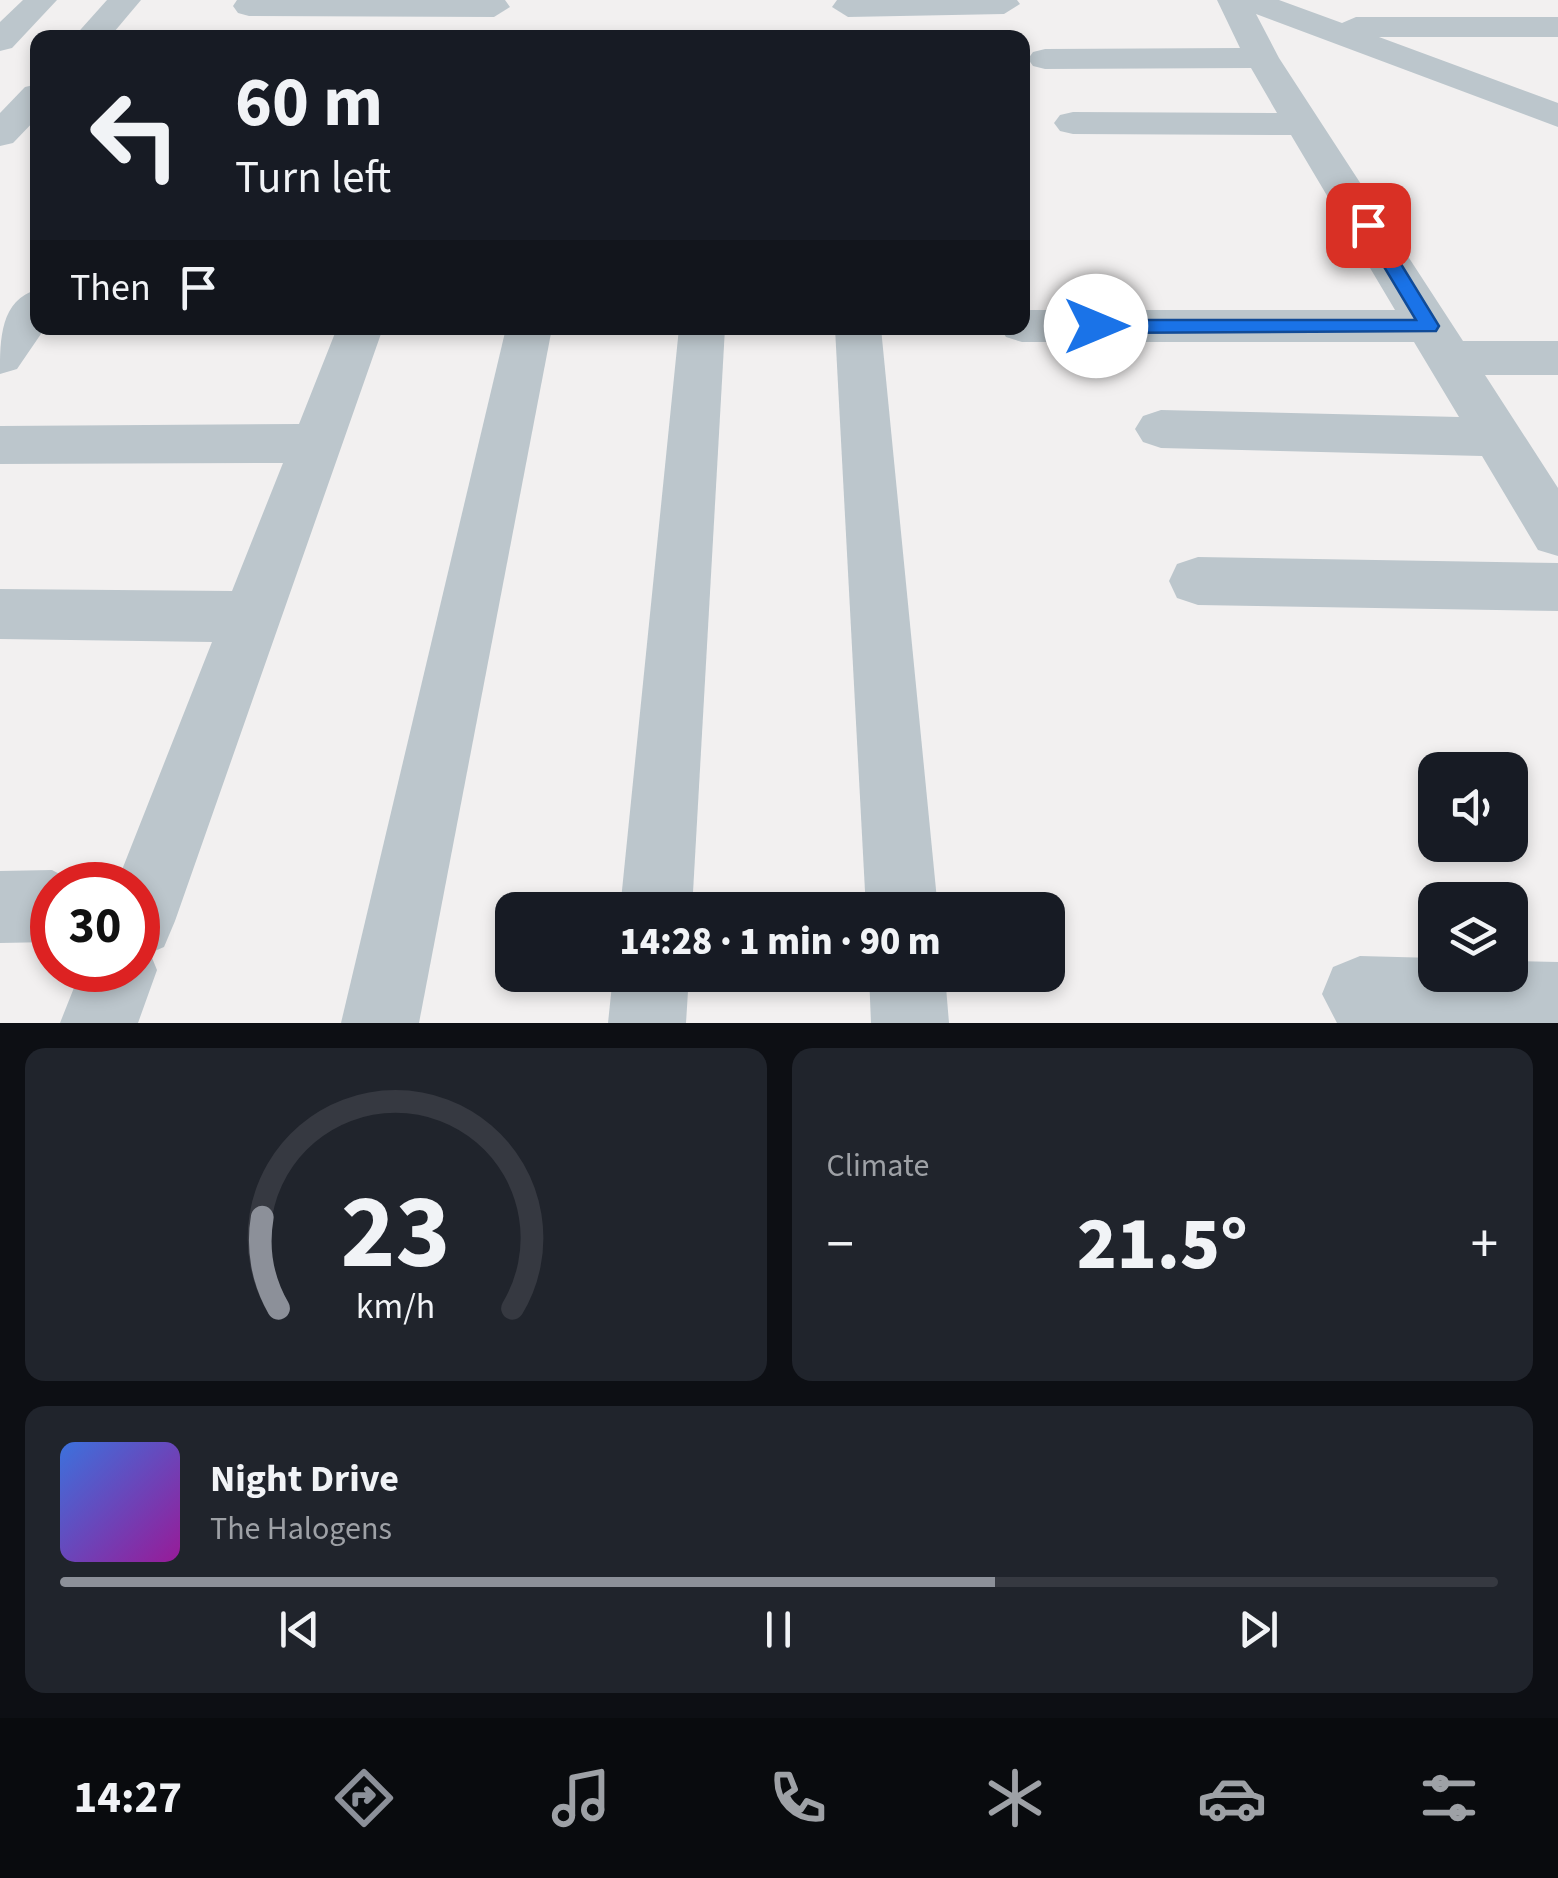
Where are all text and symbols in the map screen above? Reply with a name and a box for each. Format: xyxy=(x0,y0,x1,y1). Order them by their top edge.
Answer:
text: 60 m xyxy=(235,53,383,153)
icon: left xyxy=(70,70,200,200)
text: Turn left xyxy=(235,146,391,210)
pin xyxy=(1326,183,1411,268)
icon: arrive xyxy=(1341,198,1396,253)
icon: arrive xyxy=(171,260,226,315)
text: Then xyxy=(70,261,151,315)
position arrow xyxy=(1044,274,1148,378)
map controls xyxy=(1418,752,1528,992)
button: sound xyxy=(1418,752,1528,862)
speed limit sign: 30 xyxy=(30,862,160,992)
button: layers xyxy=(1418,882,1528,992)
text: 14:28 · 1 min · 90 m xyxy=(619,915,941,969)
text: Climate xyxy=(827,1143,929,1189)
text: 23 xyxy=(341,1160,451,1308)
text: 21.5° xyxy=(1077,1191,1248,1298)
text: − xyxy=(827,1206,854,1284)
text: + xyxy=(1471,1206,1498,1284)
text: km/h xyxy=(356,1281,435,1332)
text: Night Drive xyxy=(210,1452,399,1506)
text: The Halogens xyxy=(210,1506,392,1552)
icon: previous xyxy=(272,1602,327,1657)
icon: pause xyxy=(751,1602,806,1657)
icon: next xyxy=(1231,1602,1286,1657)
icon: directions xyxy=(329,1763,399,1833)
icon: music xyxy=(546,1763,616,1833)
icon: phone xyxy=(763,1763,833,1833)
icon: climate xyxy=(980,1763,1050,1833)
icon: car xyxy=(1197,1763,1267,1833)
icon: filters xyxy=(1414,1763,1484,1833)
text: 14:27 xyxy=(74,1766,182,1830)

